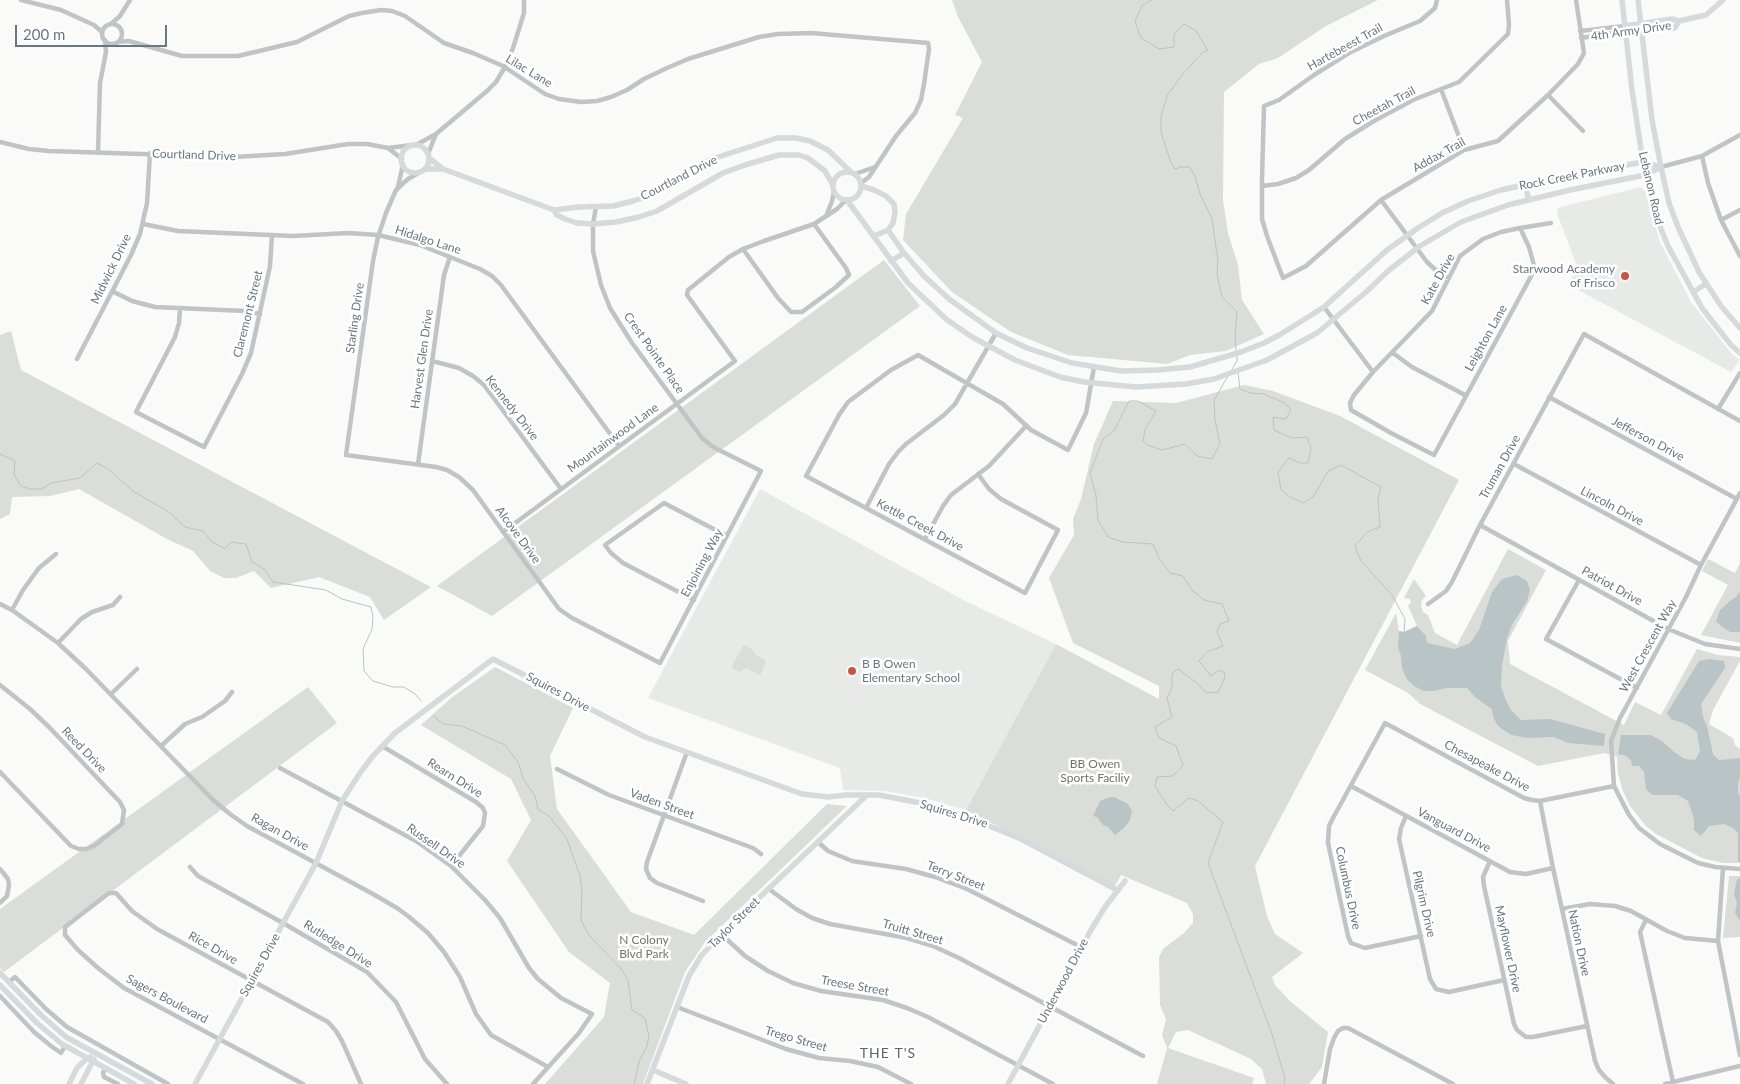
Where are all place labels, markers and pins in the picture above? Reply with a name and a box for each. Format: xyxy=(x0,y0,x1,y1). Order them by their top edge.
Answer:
place label: Starwood Academy of Frisco xyxy=(1513,262,1615,290)
marker: Starwood Academy of Frisco xyxy=(1619,270,1631,282)
place label: B B Owen Elementary School xyxy=(862,657,960,685)
marker: B B Owen Elementary School xyxy=(846,665,858,677)

